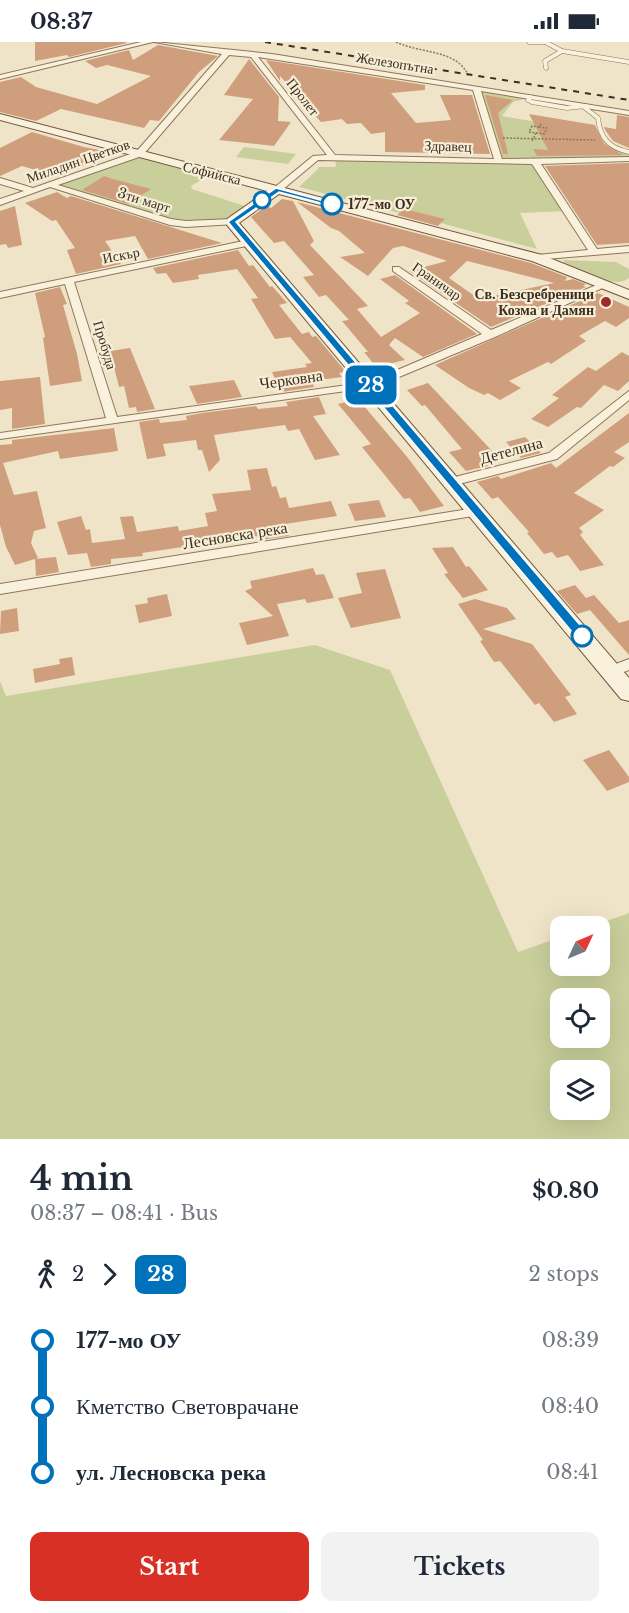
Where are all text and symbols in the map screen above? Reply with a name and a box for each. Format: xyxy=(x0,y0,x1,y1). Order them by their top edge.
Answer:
text: 08:37 xyxy=(30,8,92,35)
street label: Железопътна xyxy=(355,48,436,78)
street label: Пролет xyxy=(283,74,323,120)
street label: Миладин Цветков xyxy=(24,135,132,187)
street label: Здравец xyxy=(424,136,472,156)
street label: Софийска xyxy=(181,157,244,189)
street label: 3ти март xyxy=(115,183,173,217)
unlabelled marker xyxy=(253,191,271,209)
marker: 177-мо ОУ xyxy=(321,193,343,215)
place label: 177-мо ОУ xyxy=(348,195,415,213)
street label: Искър xyxy=(101,243,141,267)
street label: Граничар xyxy=(409,258,465,304)
place label: Св. Безсребреници Козма и Дамян xyxy=(474,285,594,319)
marker: Св. Безсребреници Козма и Дамян xyxy=(599,295,613,309)
street label: Пробуда xyxy=(89,318,121,372)
street label: Черковна xyxy=(258,365,324,393)
line badge: 28 xyxy=(344,366,398,404)
text: 28 xyxy=(357,372,385,398)
street label: Детелина xyxy=(477,432,545,468)
street label: Лесновска река xyxy=(181,517,289,553)
unlabelled marker xyxy=(571,625,593,647)
north arrow xyxy=(550,916,610,976)
map controls xyxy=(550,916,610,1120)
button: locate xyxy=(550,988,610,1048)
button: layers xyxy=(550,1060,610,1120)
text: 4 min xyxy=(30,1158,133,1199)
text: $0.80 xyxy=(532,1177,599,1204)
text: 08:37 – 08:41 · Bus xyxy=(30,1201,218,1225)
icon: walk xyxy=(30,1258,63,1291)
icon: forward xyxy=(93,1258,126,1291)
text: 28 xyxy=(147,1261,174,1287)
text: 2 xyxy=(72,1262,84,1286)
text: 2 stops xyxy=(529,1262,599,1286)
text: 177-мо ОУ xyxy=(76,1327,181,1354)
text: 08:39 xyxy=(542,1328,599,1352)
text: Кметство Световрачане xyxy=(76,1393,299,1420)
text: 08:40 xyxy=(541,1394,599,1418)
text: ул. Лесновска река xyxy=(76,1459,266,1486)
text: 08:41 xyxy=(546,1460,599,1484)
button: Start xyxy=(30,1532,309,1601)
button: Tickets xyxy=(321,1532,599,1601)

